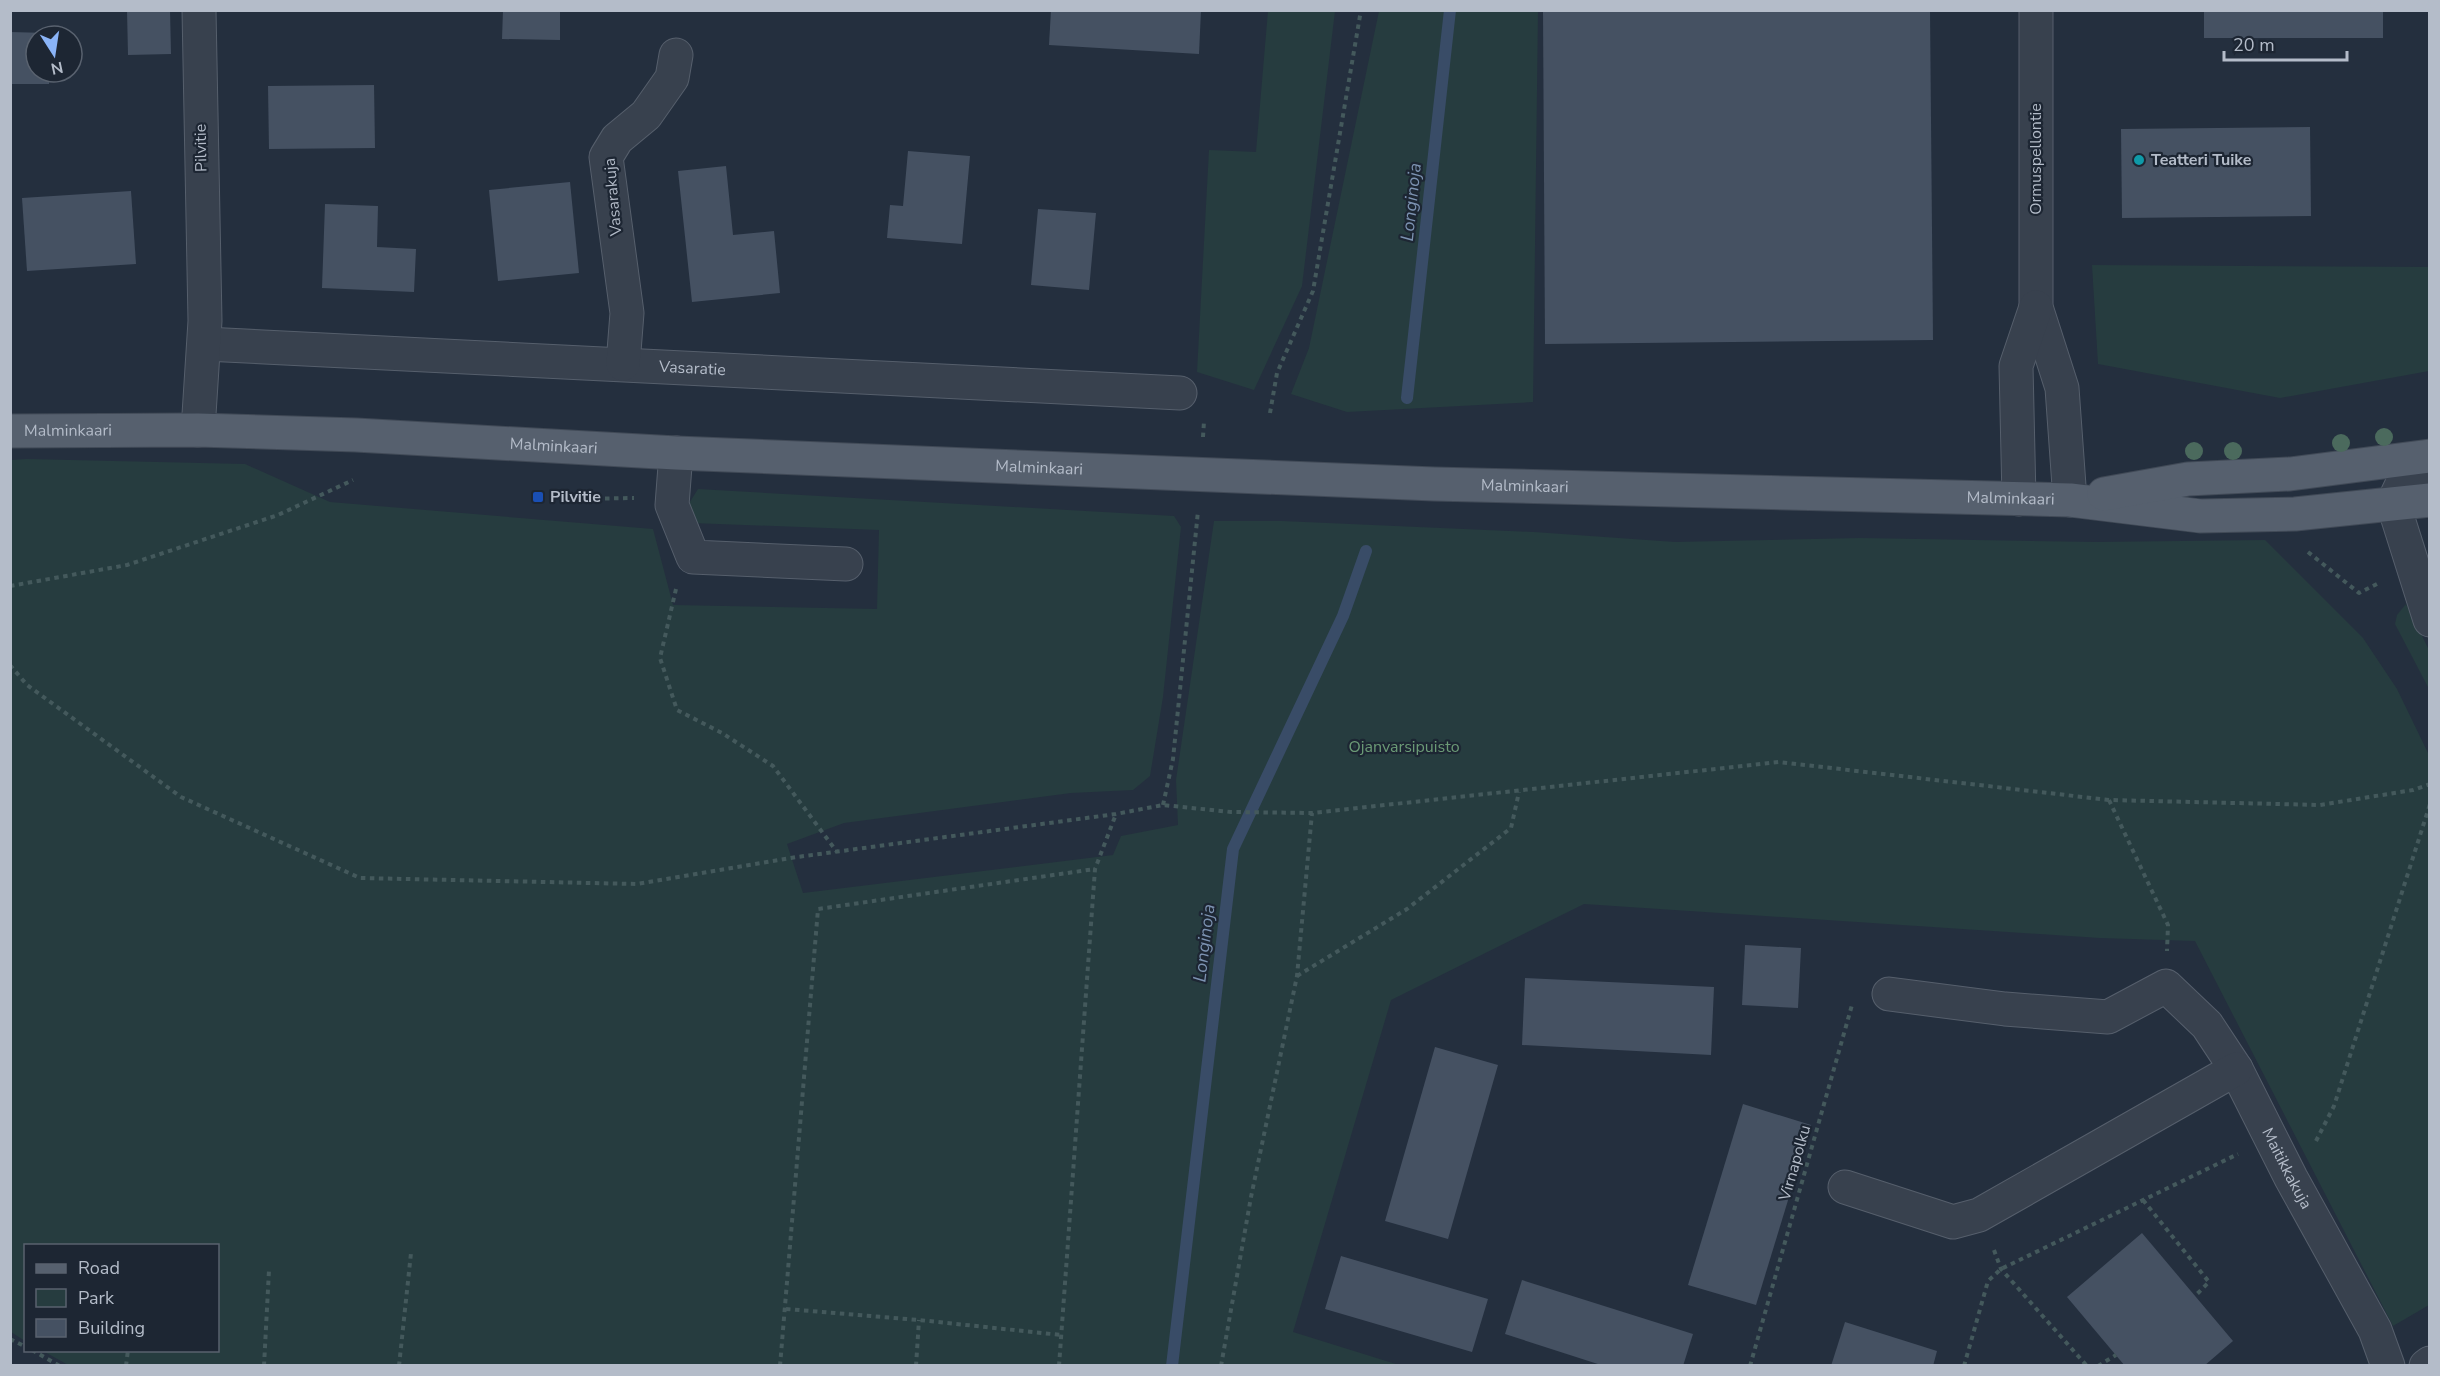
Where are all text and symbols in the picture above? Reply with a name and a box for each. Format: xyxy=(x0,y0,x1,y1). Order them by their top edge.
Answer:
north arrow xyxy=(24,24,84,84)
scale bar xyxy=(2224,24,2347,62)
text: 20 m xyxy=(2233,33,2275,57)
text: N xyxy=(49,56,65,80)
street label: Ormuspellontie xyxy=(2025,103,2047,215)
street label: Pilvitie xyxy=(190,124,212,172)
place label: Teatteri Tuike xyxy=(2151,149,2252,171)
marker: Teatteri Tuike xyxy=(2132,153,2146,167)
street label: Vasarakuja xyxy=(599,157,627,238)
water label: Longinoja xyxy=(1395,162,1427,242)
street label: Vasaratie xyxy=(657,356,726,381)
street label: Malminkaari xyxy=(24,419,112,442)
street label: Malminkaari xyxy=(509,433,598,460)
street label: Malminkaari xyxy=(995,455,1083,481)
street label: Malminkaari xyxy=(1481,474,1569,498)
place label: Pilvitie xyxy=(550,486,601,508)
street label: Malminkaari xyxy=(1966,486,2055,511)
marker: Pilvitie xyxy=(531,490,545,504)
park label: Ojanvarsipuisto xyxy=(1348,736,1460,758)
water label: Longinoja xyxy=(1187,902,1221,984)
street label: Virnapolku xyxy=(1773,1122,1816,1204)
street label: Maitikkakuja xyxy=(2256,1124,2317,1213)
legend xyxy=(24,1244,219,1352)
text: Road xyxy=(78,1256,120,1280)
text: Park xyxy=(78,1286,115,1310)
text: Building xyxy=(78,1316,145,1340)

